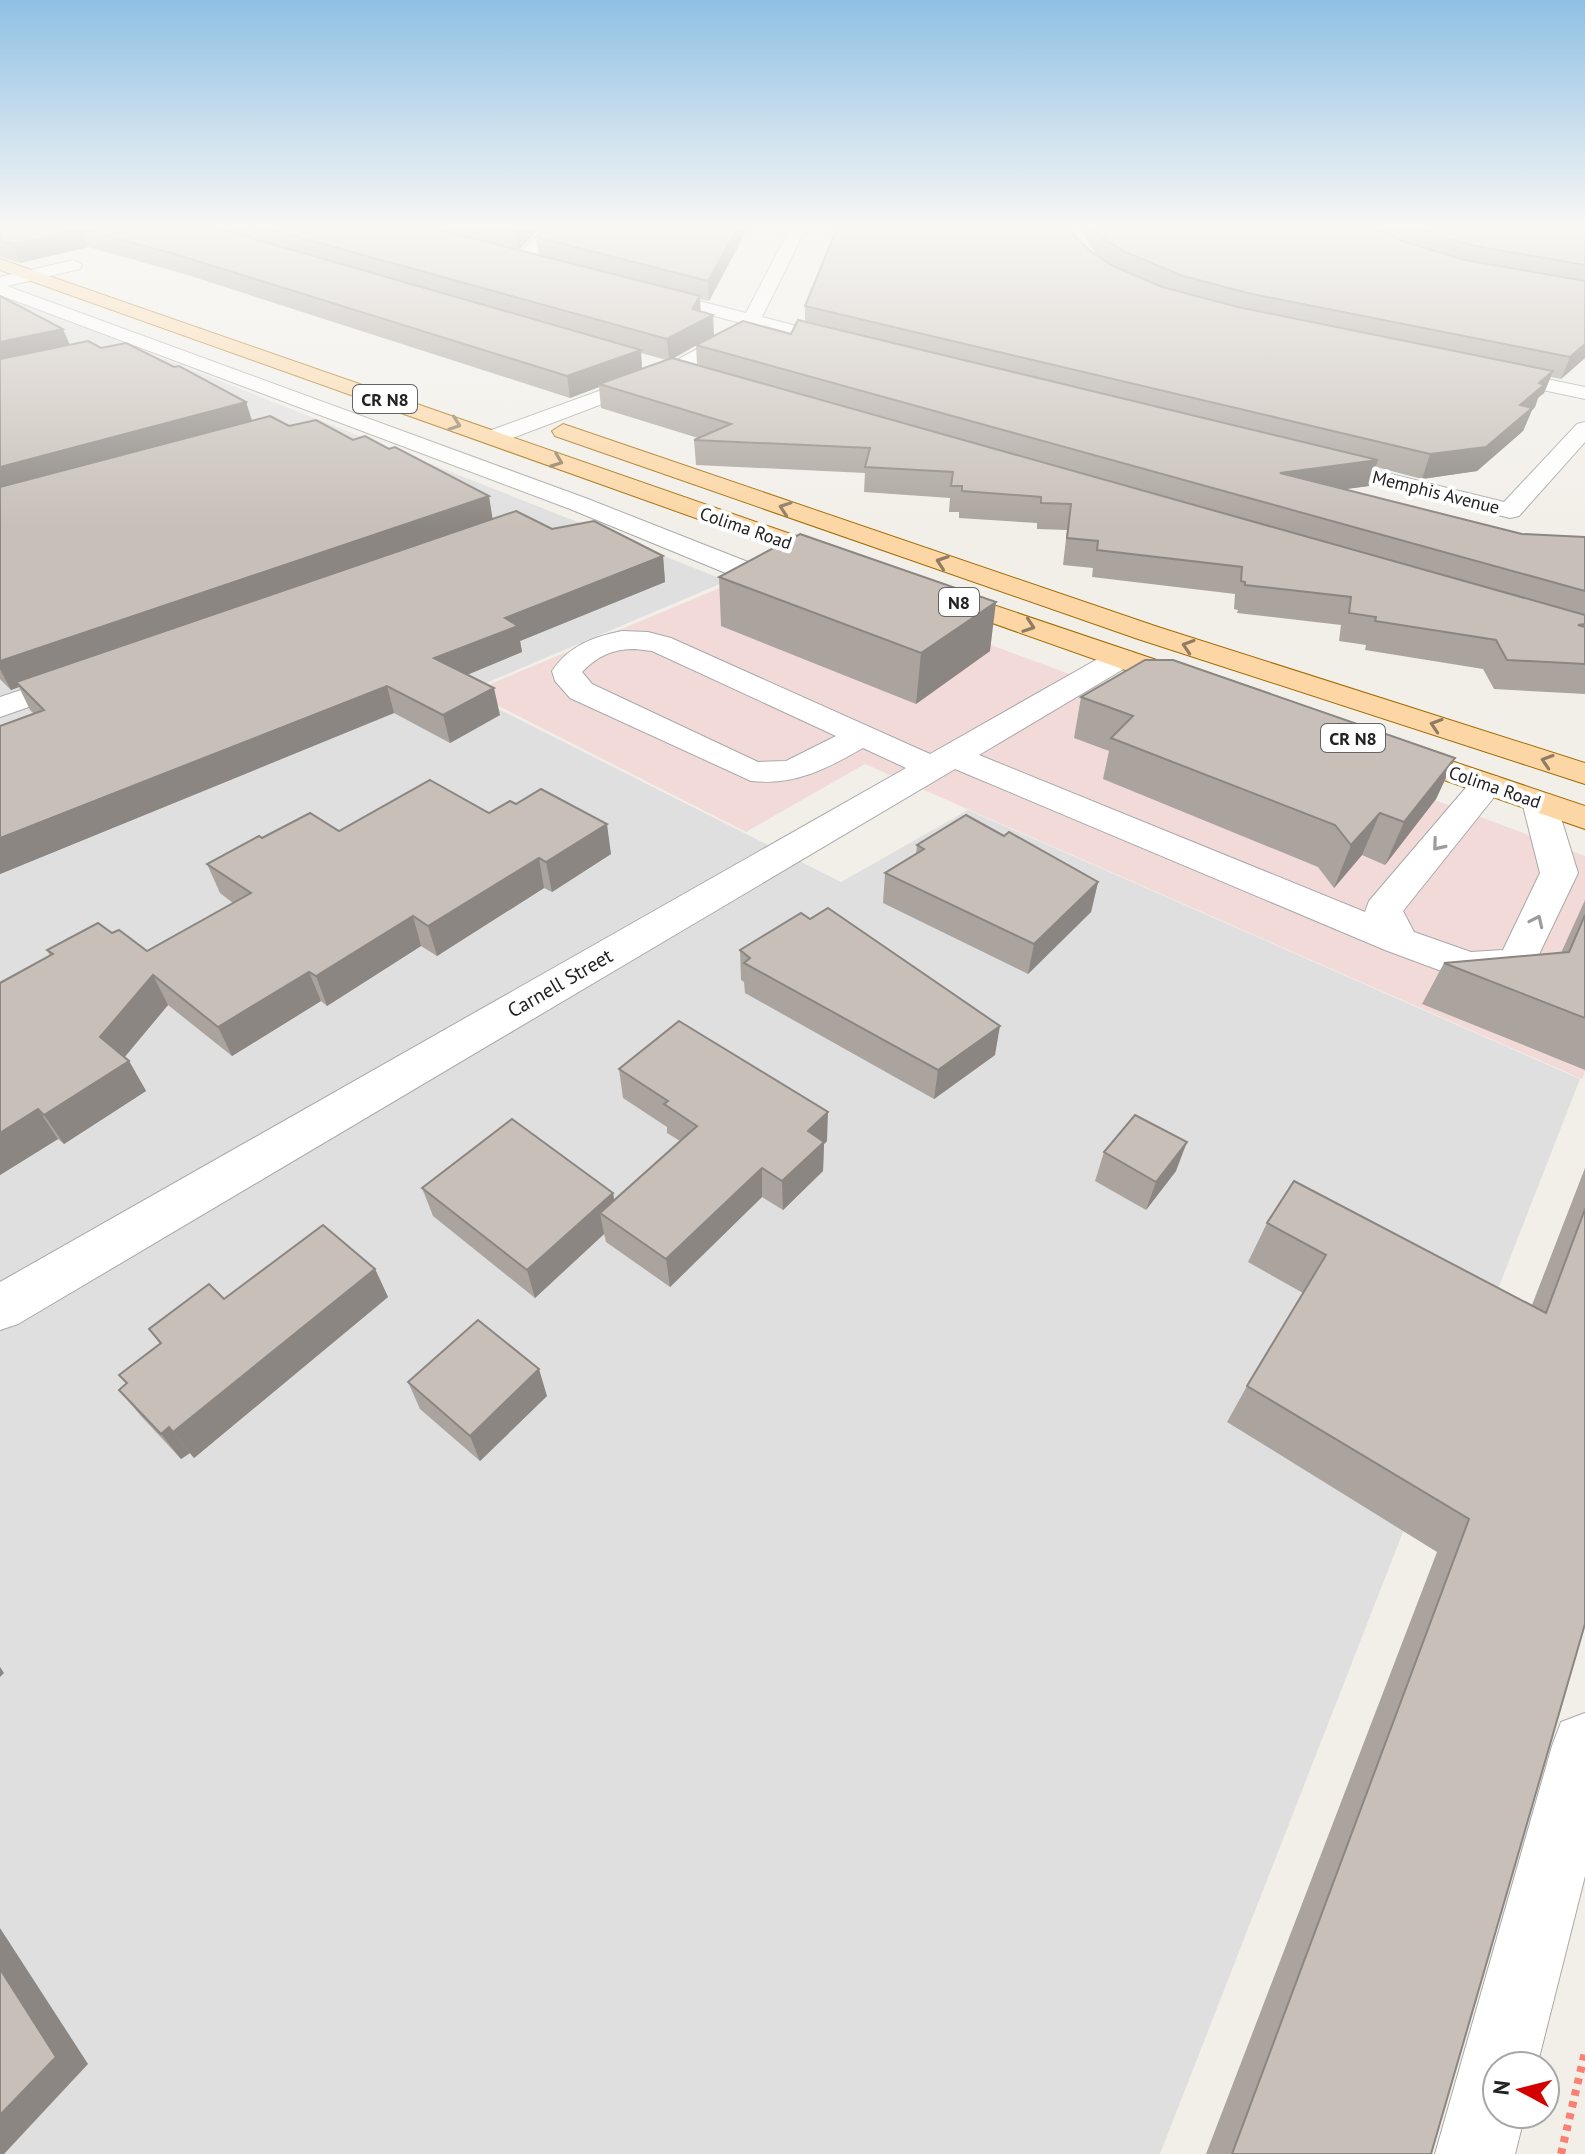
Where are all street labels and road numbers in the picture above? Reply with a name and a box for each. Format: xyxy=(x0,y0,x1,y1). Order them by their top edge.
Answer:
road number: CR N8 xyxy=(353,385,417,413)
street label: Memphis Avenue xyxy=(1370,465,1502,519)
street label: Colima Road xyxy=(697,502,795,554)
road number: N8 xyxy=(939,588,979,616)
road number: CR N8 xyxy=(1321,724,1385,752)
street label: Colima Road xyxy=(1446,761,1544,813)
street label: Carnell Street xyxy=(503,942,617,1024)

